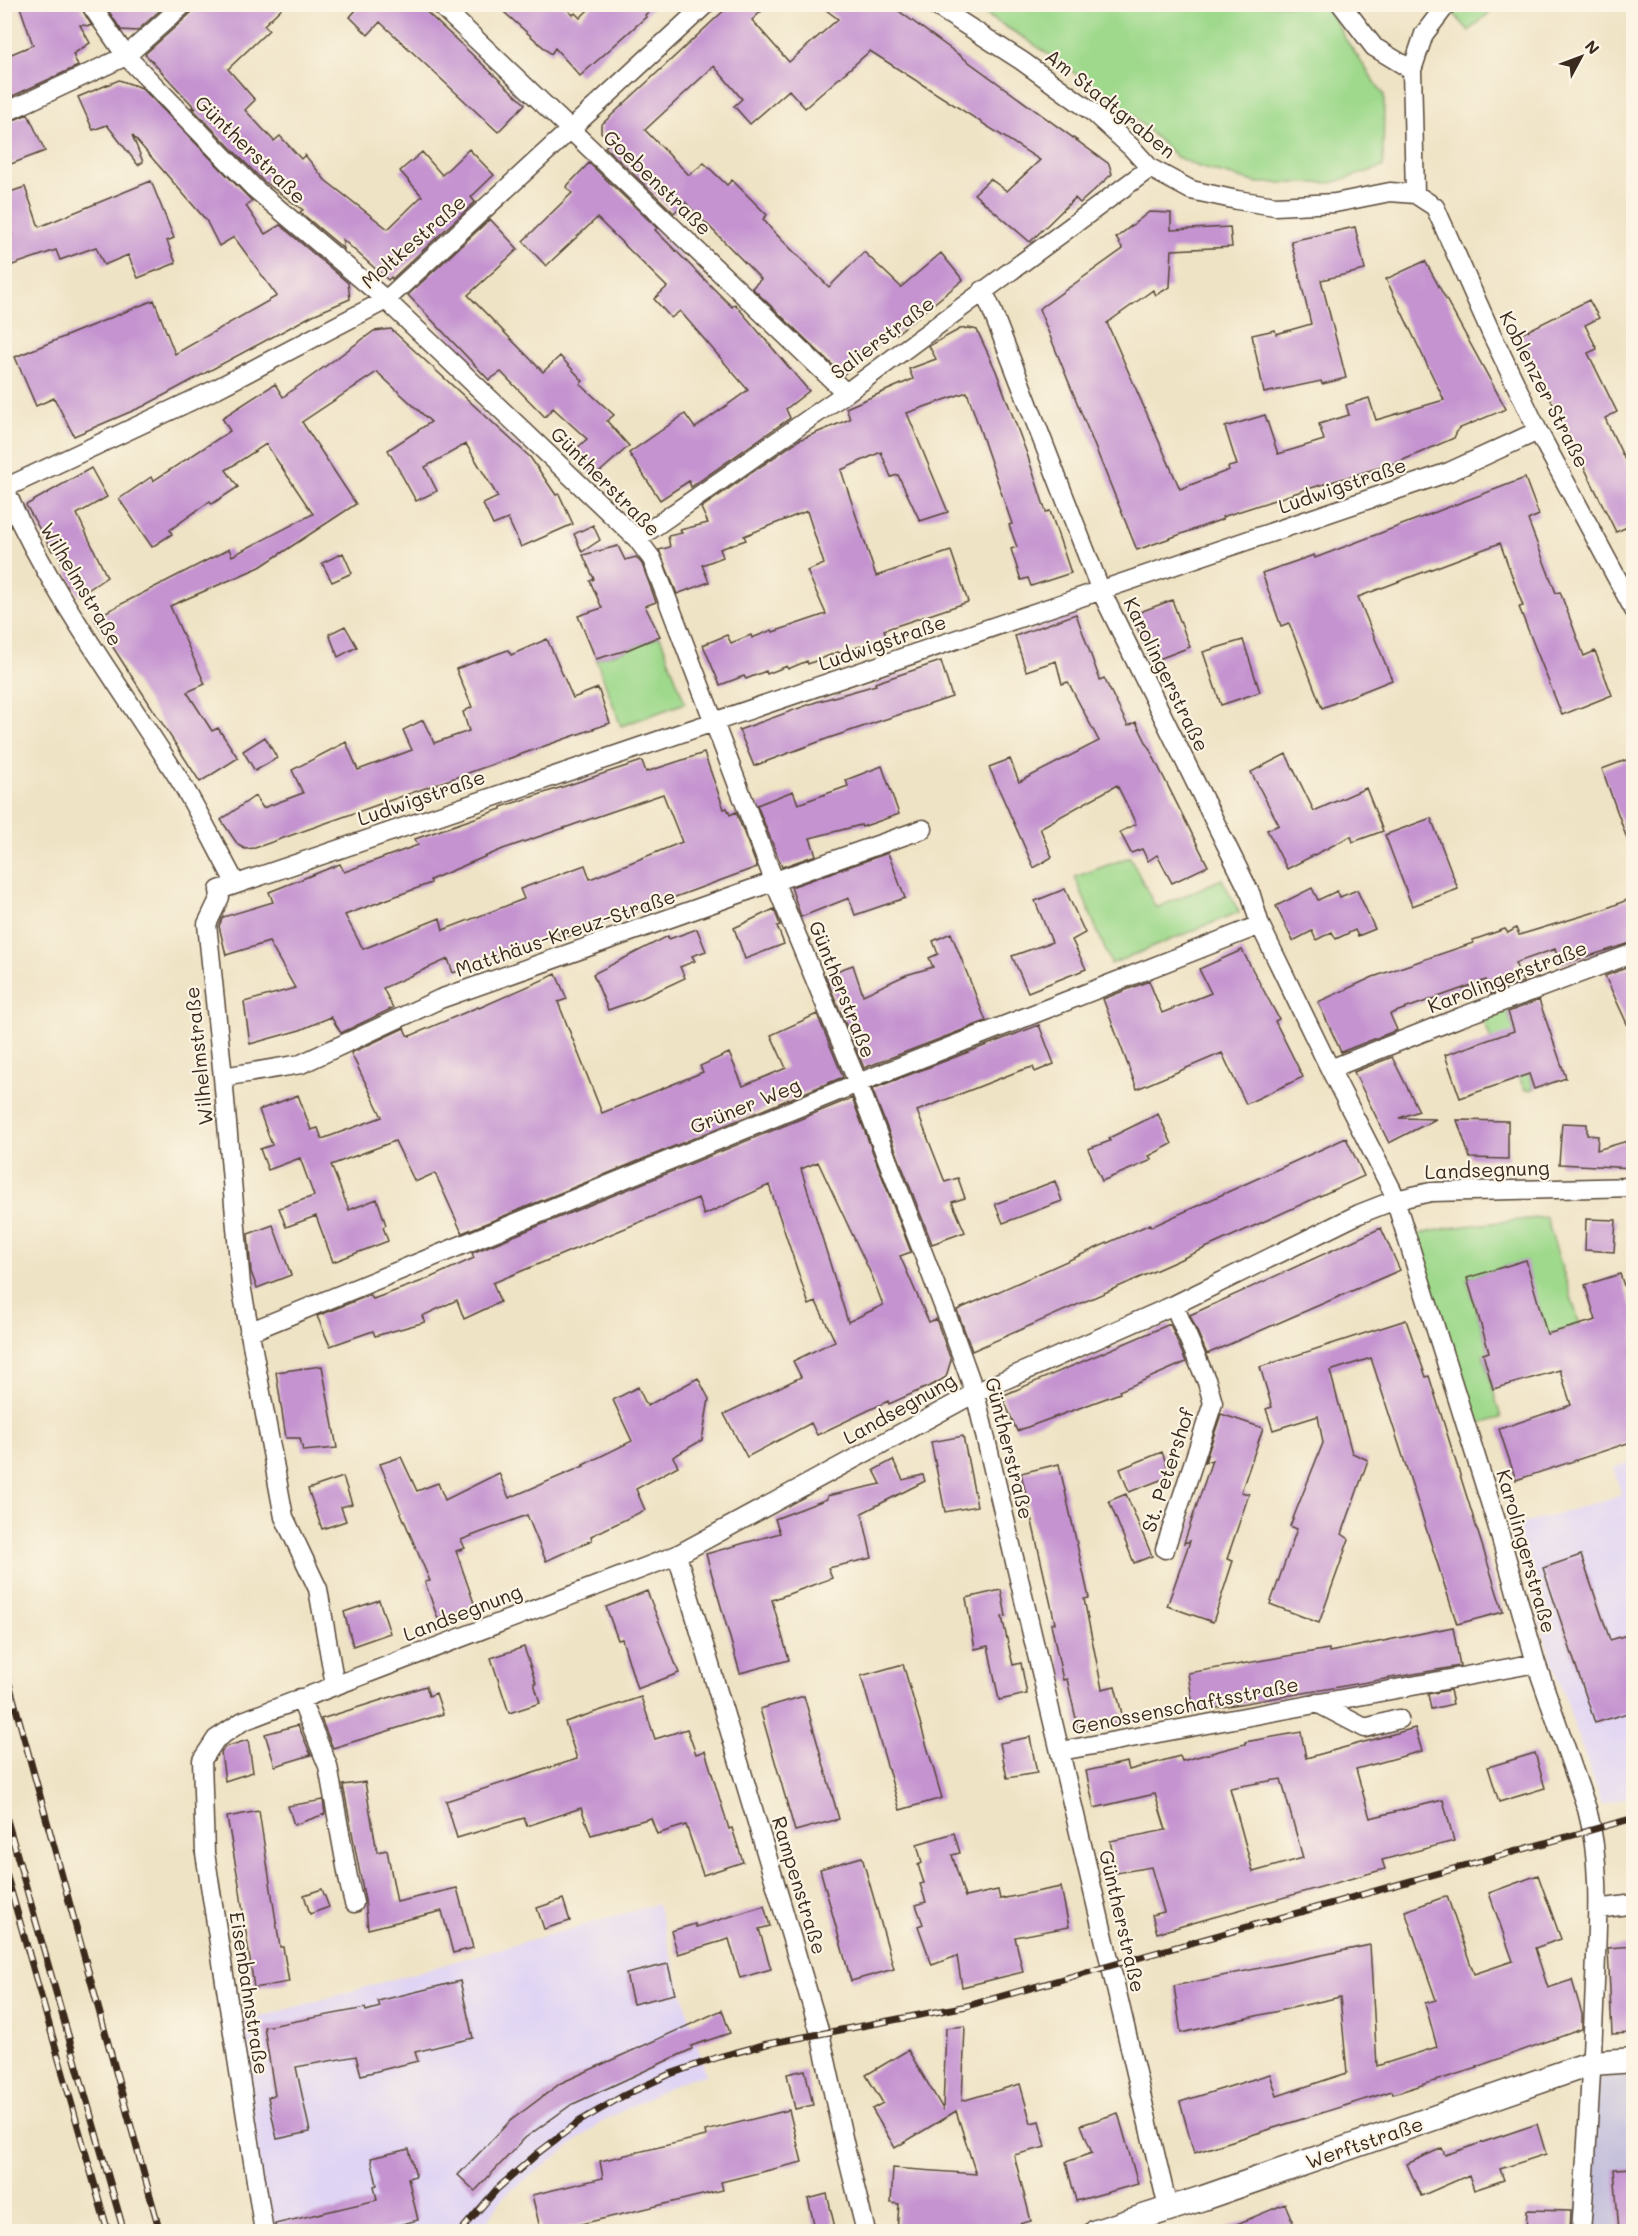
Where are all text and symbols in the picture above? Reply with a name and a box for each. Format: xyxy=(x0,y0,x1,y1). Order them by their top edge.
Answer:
north arrow xyxy=(1551,27,1611,87)
text: N xyxy=(1581,35,1605,58)
street label: Am Stadtgraben xyxy=(1040,42,1182,164)
street label: Güntherstraße xyxy=(190,89,312,209)
street label: Goebenstraße xyxy=(598,124,718,240)
street label: Moltkestraße xyxy=(355,188,471,294)
street label: Salierstraße xyxy=(825,289,939,385)
street label: Koblenzer Straße xyxy=(1494,306,1596,472)
street label: Güntherstraße xyxy=(545,420,667,542)
street label: Ludwigstraße xyxy=(1275,451,1409,519)
street label: Wilhelmstraße xyxy=(35,518,129,650)
street label: Karolingerstraße xyxy=(1118,592,1216,756)
street label: Ludwigstraße xyxy=(815,608,949,676)
street label: Ludwigstraße xyxy=(354,763,488,831)
street label: Matthäus-Kreuz-Straße xyxy=(451,882,679,982)
street label: Güntherstraße xyxy=(804,917,882,1061)
street label: Karolingerstraße xyxy=(1424,934,1590,1018)
street label: Wilhelmstraße xyxy=(178,985,218,1127)
street label: Grüner Weg xyxy=(686,1071,804,1139)
street label: Landsegnung xyxy=(1424,1154,1550,1184)
street label: Landsegnung xyxy=(838,1366,960,1450)
street label: Güntherstraße xyxy=(980,1374,1040,1522)
street label: St. Petershof xyxy=(1135,1404,1200,1535)
street label: Karolingerstraße xyxy=(1491,1466,1563,1636)
street label: Landsegnung xyxy=(399,1577,525,1647)
street label: Genossenschaftsstraße xyxy=(1069,1670,1301,1740)
street label: Rampenstraße xyxy=(767,1813,833,1957)
street label: Güntherstraße xyxy=(1094,1847,1152,1995)
street label: Eisenbahnstraße xyxy=(224,1910,276,2076)
street label: Werftstraße xyxy=(1302,2110,1426,2174)

